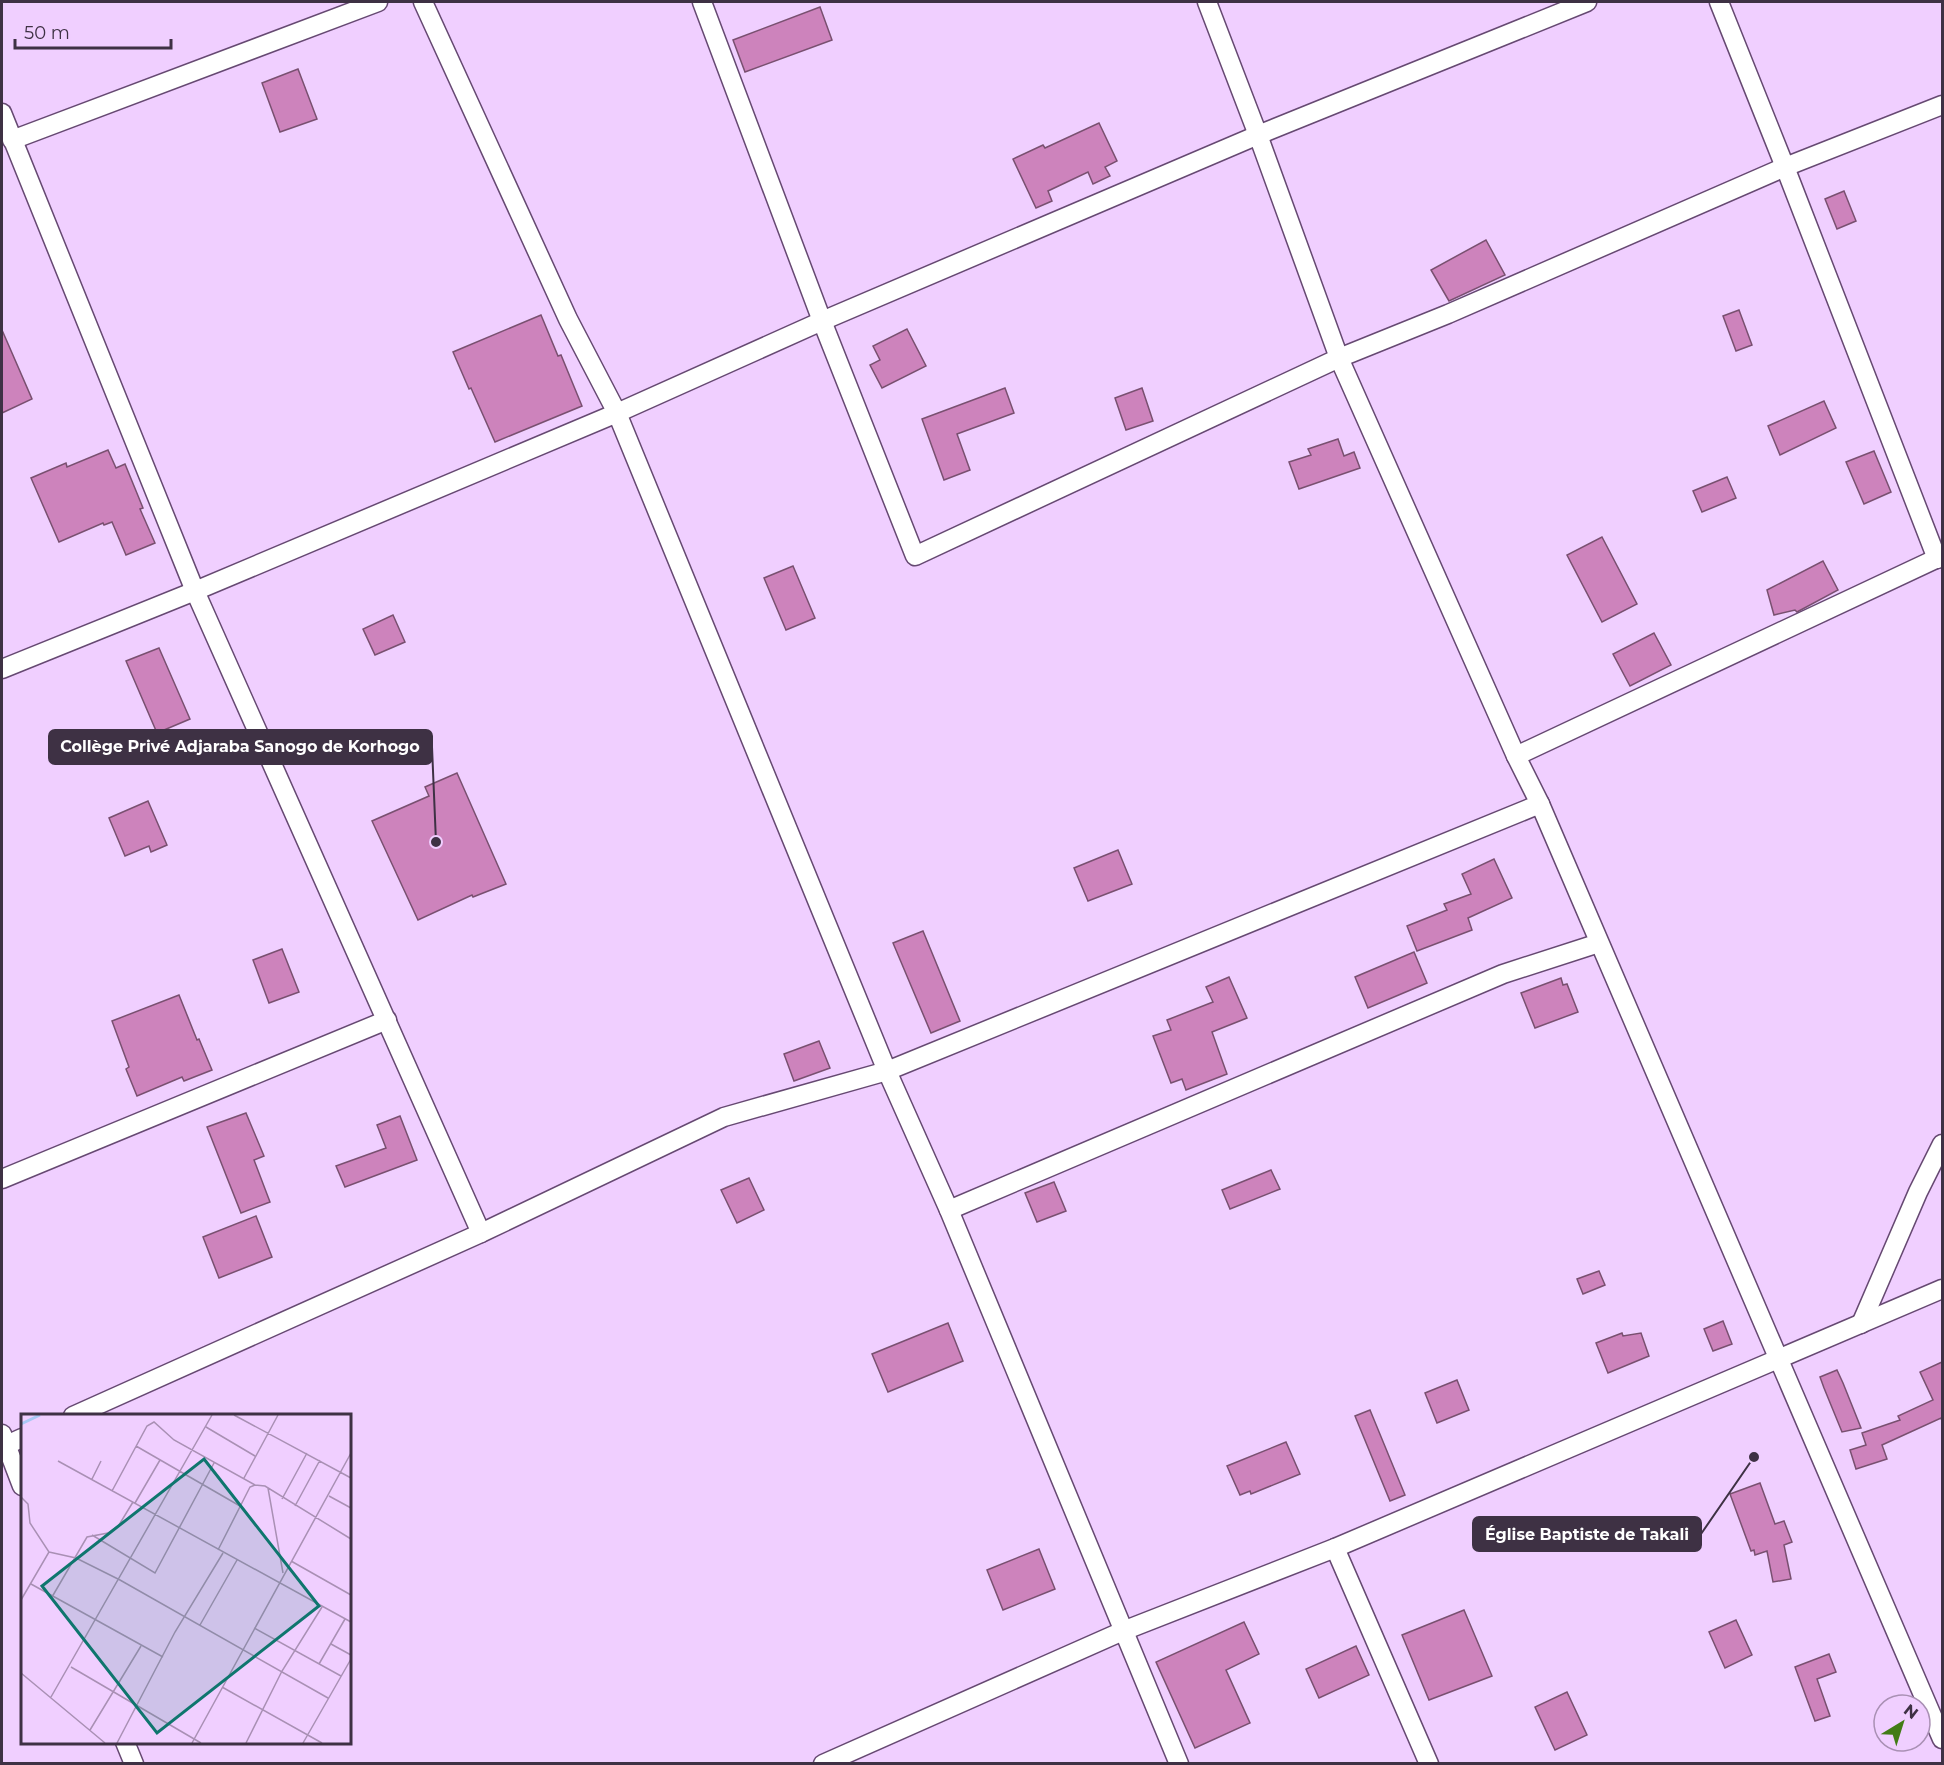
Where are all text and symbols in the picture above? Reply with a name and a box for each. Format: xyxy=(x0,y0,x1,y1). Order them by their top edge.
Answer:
scale bar xyxy=(15,12,171,50)
text: 50 m xyxy=(24,22,70,44)
callout: Collège Privé Adjaraba Sanogo de Korhogo xyxy=(49,730,432,764)
text: Collège Privé Adjaraba Sanogo de Korhogo xyxy=(60,737,420,756)
inset map xyxy=(21,1414,351,1744)
callout: Église Baptiste de Takali xyxy=(1473,1517,1701,1551)
text: Église Baptiste de Takali xyxy=(1485,1525,1689,1544)
north arrow xyxy=(1872,1693,1932,1753)
text: N xyxy=(1900,1700,1922,1723)

